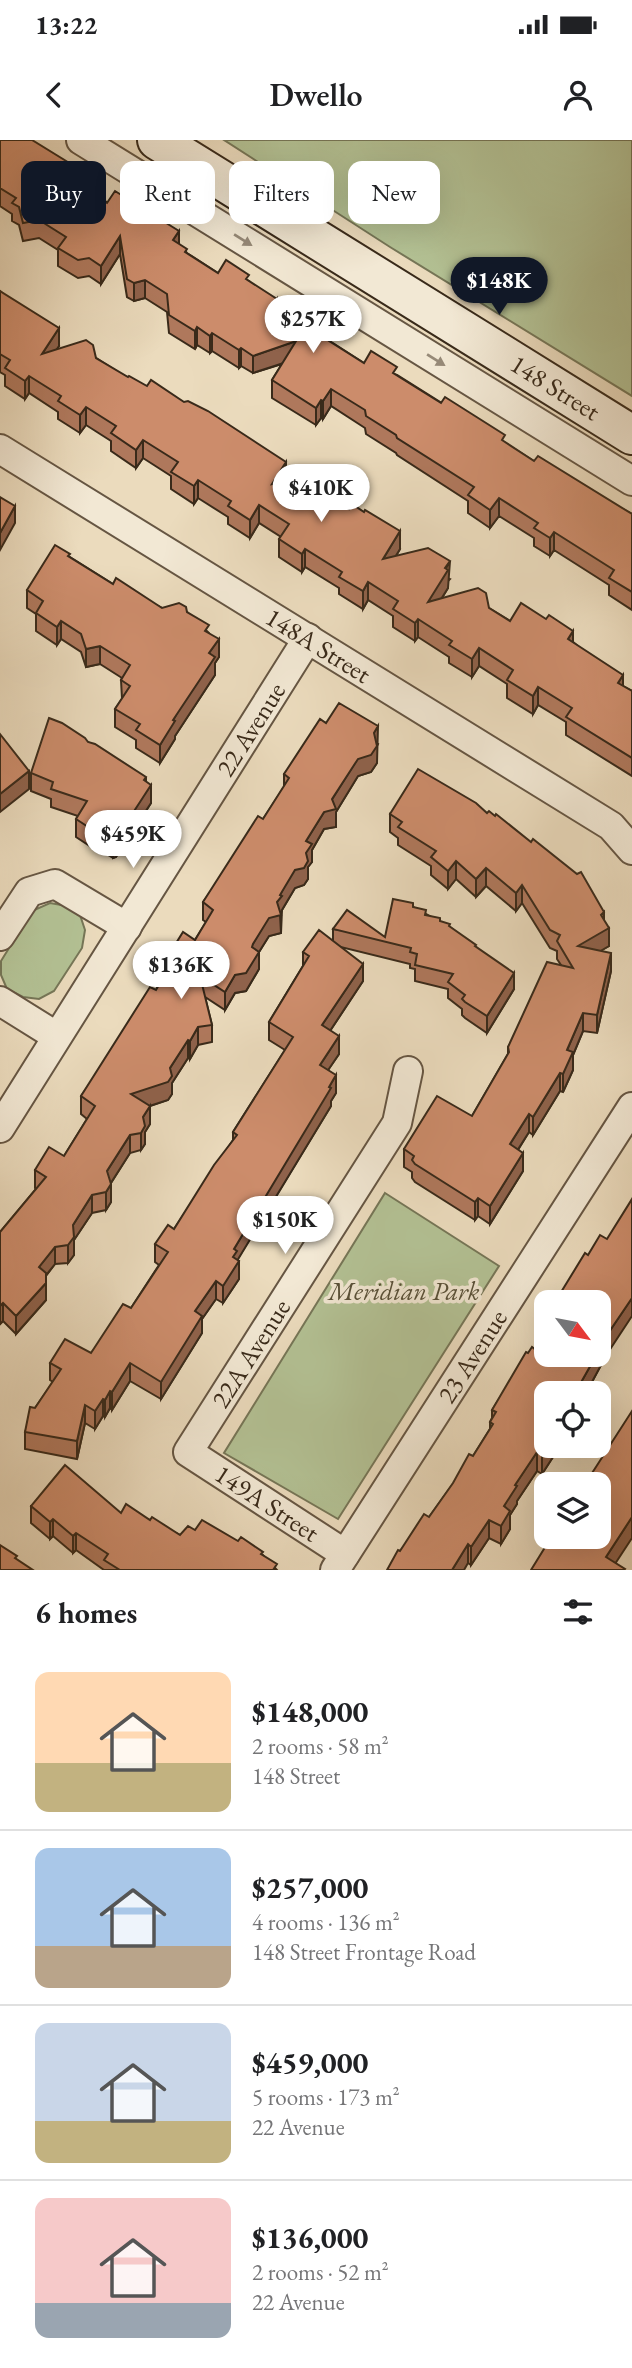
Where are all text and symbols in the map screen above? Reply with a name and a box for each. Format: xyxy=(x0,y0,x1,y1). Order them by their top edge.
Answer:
text: 13:22 xyxy=(35,8,97,42)
text: Dwello xyxy=(269,74,363,116)
icon: back xyxy=(35,76,73,114)
icon: person xyxy=(559,76,597,114)
chip: Buy xyxy=(21,161,106,224)
chip: Rent xyxy=(120,161,215,224)
chip: Filters xyxy=(229,161,334,224)
chip: New xyxy=(348,161,440,224)
one-way arrow xyxy=(233,234,252,247)
pin: $148K xyxy=(450,258,548,317)
text: $148K xyxy=(467,265,531,295)
pin: $257K xyxy=(264,296,362,355)
text: $257K xyxy=(281,303,345,333)
street label: 148 Street xyxy=(504,347,607,428)
one-way arrow xyxy=(427,354,446,367)
pin: $410K xyxy=(272,464,370,524)
text: $410K xyxy=(289,472,353,502)
street label: 148A Street xyxy=(259,600,377,691)
street label: 22 Avenue xyxy=(208,676,293,783)
pin: $459K xyxy=(84,810,182,870)
text: $459K xyxy=(101,818,165,848)
pin: $136K xyxy=(132,942,230,1001)
text: $136K xyxy=(149,949,213,979)
pin: $150K xyxy=(236,1196,334,1256)
text: $150K xyxy=(253,1204,317,1234)
park label: Meridian Park xyxy=(326,1274,480,1308)
north arrow xyxy=(534,1290,611,1367)
map controls xyxy=(534,1290,611,1549)
street label: 22A Avenue xyxy=(203,1292,298,1414)
street label: 23 Avenue xyxy=(430,1303,515,1410)
button: locate xyxy=(534,1381,611,1458)
street label: 149A Street xyxy=(208,1457,326,1549)
button: layers xyxy=(534,1472,611,1549)
text: 6 homes xyxy=(35,1593,137,1632)
icon: filters xyxy=(559,1593,597,1631)
text: $148,000 xyxy=(252,1692,368,1731)
icon: home xyxy=(91,1700,175,1784)
text: 2 rooms · 58 m² xyxy=(252,1731,389,1761)
text: 148 Street xyxy=(252,1761,340,1791)
text: $257,000 xyxy=(252,1868,368,1907)
icon: home xyxy=(91,1876,175,1960)
text: 4 rooms · 136 m² xyxy=(252,1907,400,1937)
text: 148 Street Frontage Road xyxy=(252,1937,476,1967)
text: $459,000 xyxy=(252,2043,368,2082)
icon: home xyxy=(91,2051,175,2135)
text: 5 rooms · 173 m² xyxy=(252,2082,400,2112)
text: 22 Avenue xyxy=(252,2112,345,2142)
text: $136,000 xyxy=(252,2218,368,2257)
icon: home xyxy=(91,2226,175,2310)
text: 2 rooms · 52 m² xyxy=(252,2257,389,2287)
text: 22 Avenue xyxy=(252,2287,345,2317)

